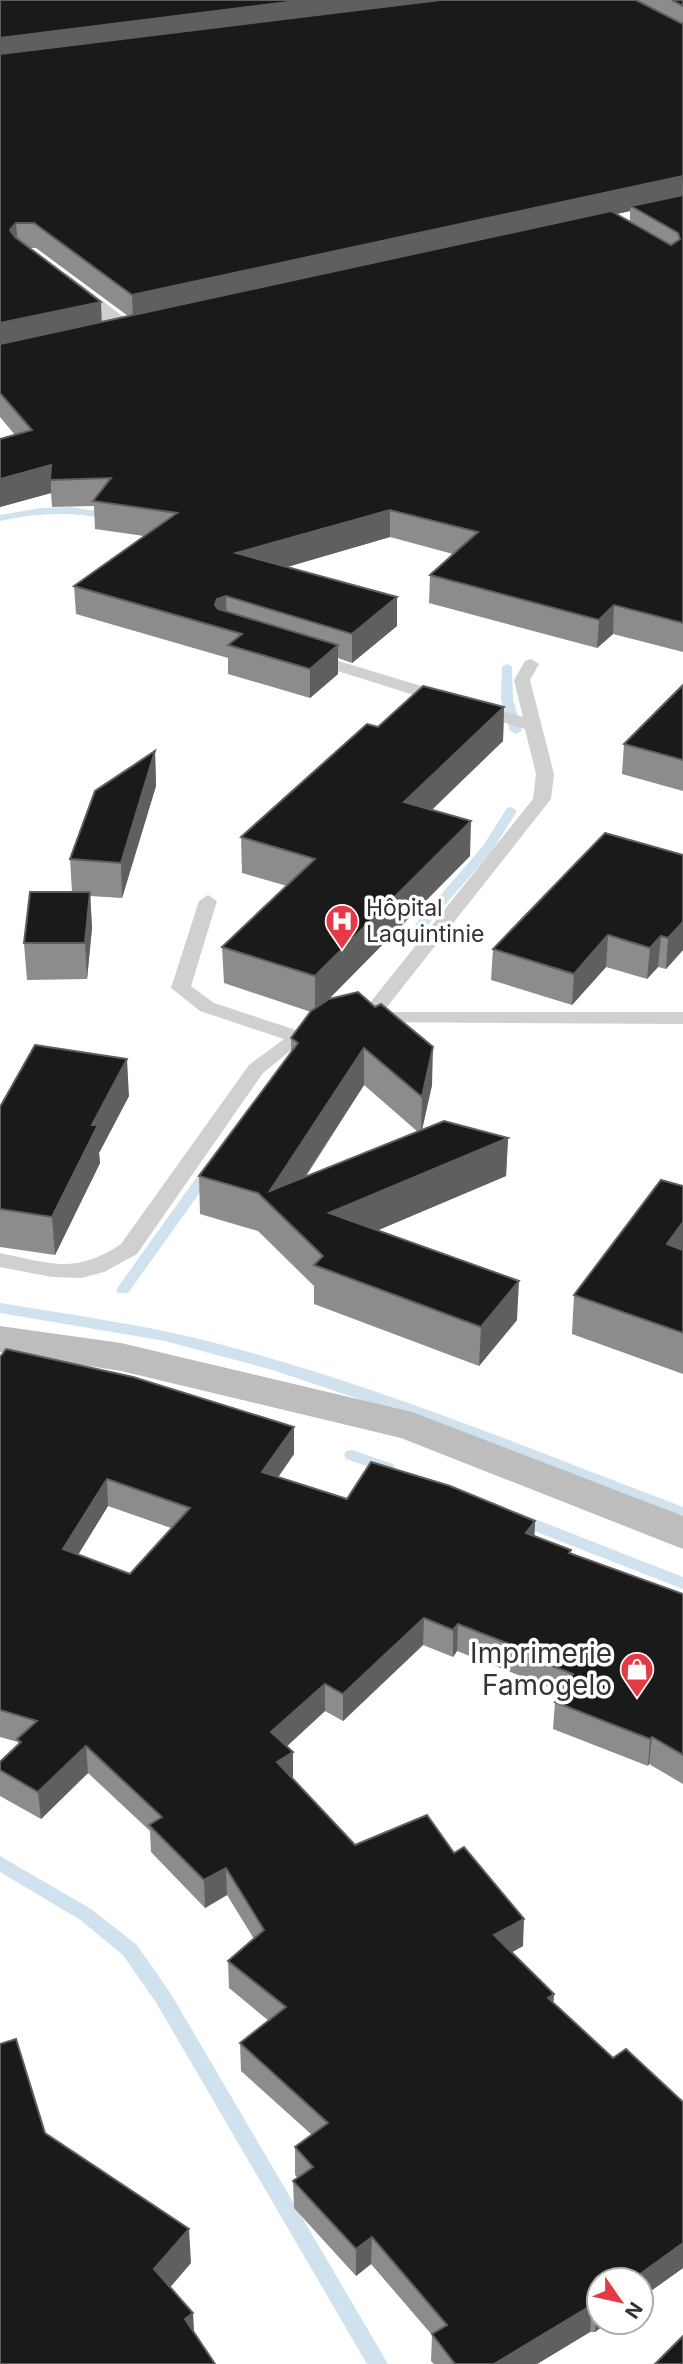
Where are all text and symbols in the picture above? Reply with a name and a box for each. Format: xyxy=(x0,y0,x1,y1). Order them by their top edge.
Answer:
place label: Hôpital Laquintinie xyxy=(366,894,484,948)
hospital icon: Hôpital Laquintinie xyxy=(323,902,361,951)
place label: Imprimerie Famogelo xyxy=(470,1636,612,1702)
shop icon: Imprimerie Famogelo xyxy=(618,1650,656,1699)
north arrow xyxy=(585,2266,655,2336)
text: N xyxy=(620,2298,647,2323)

